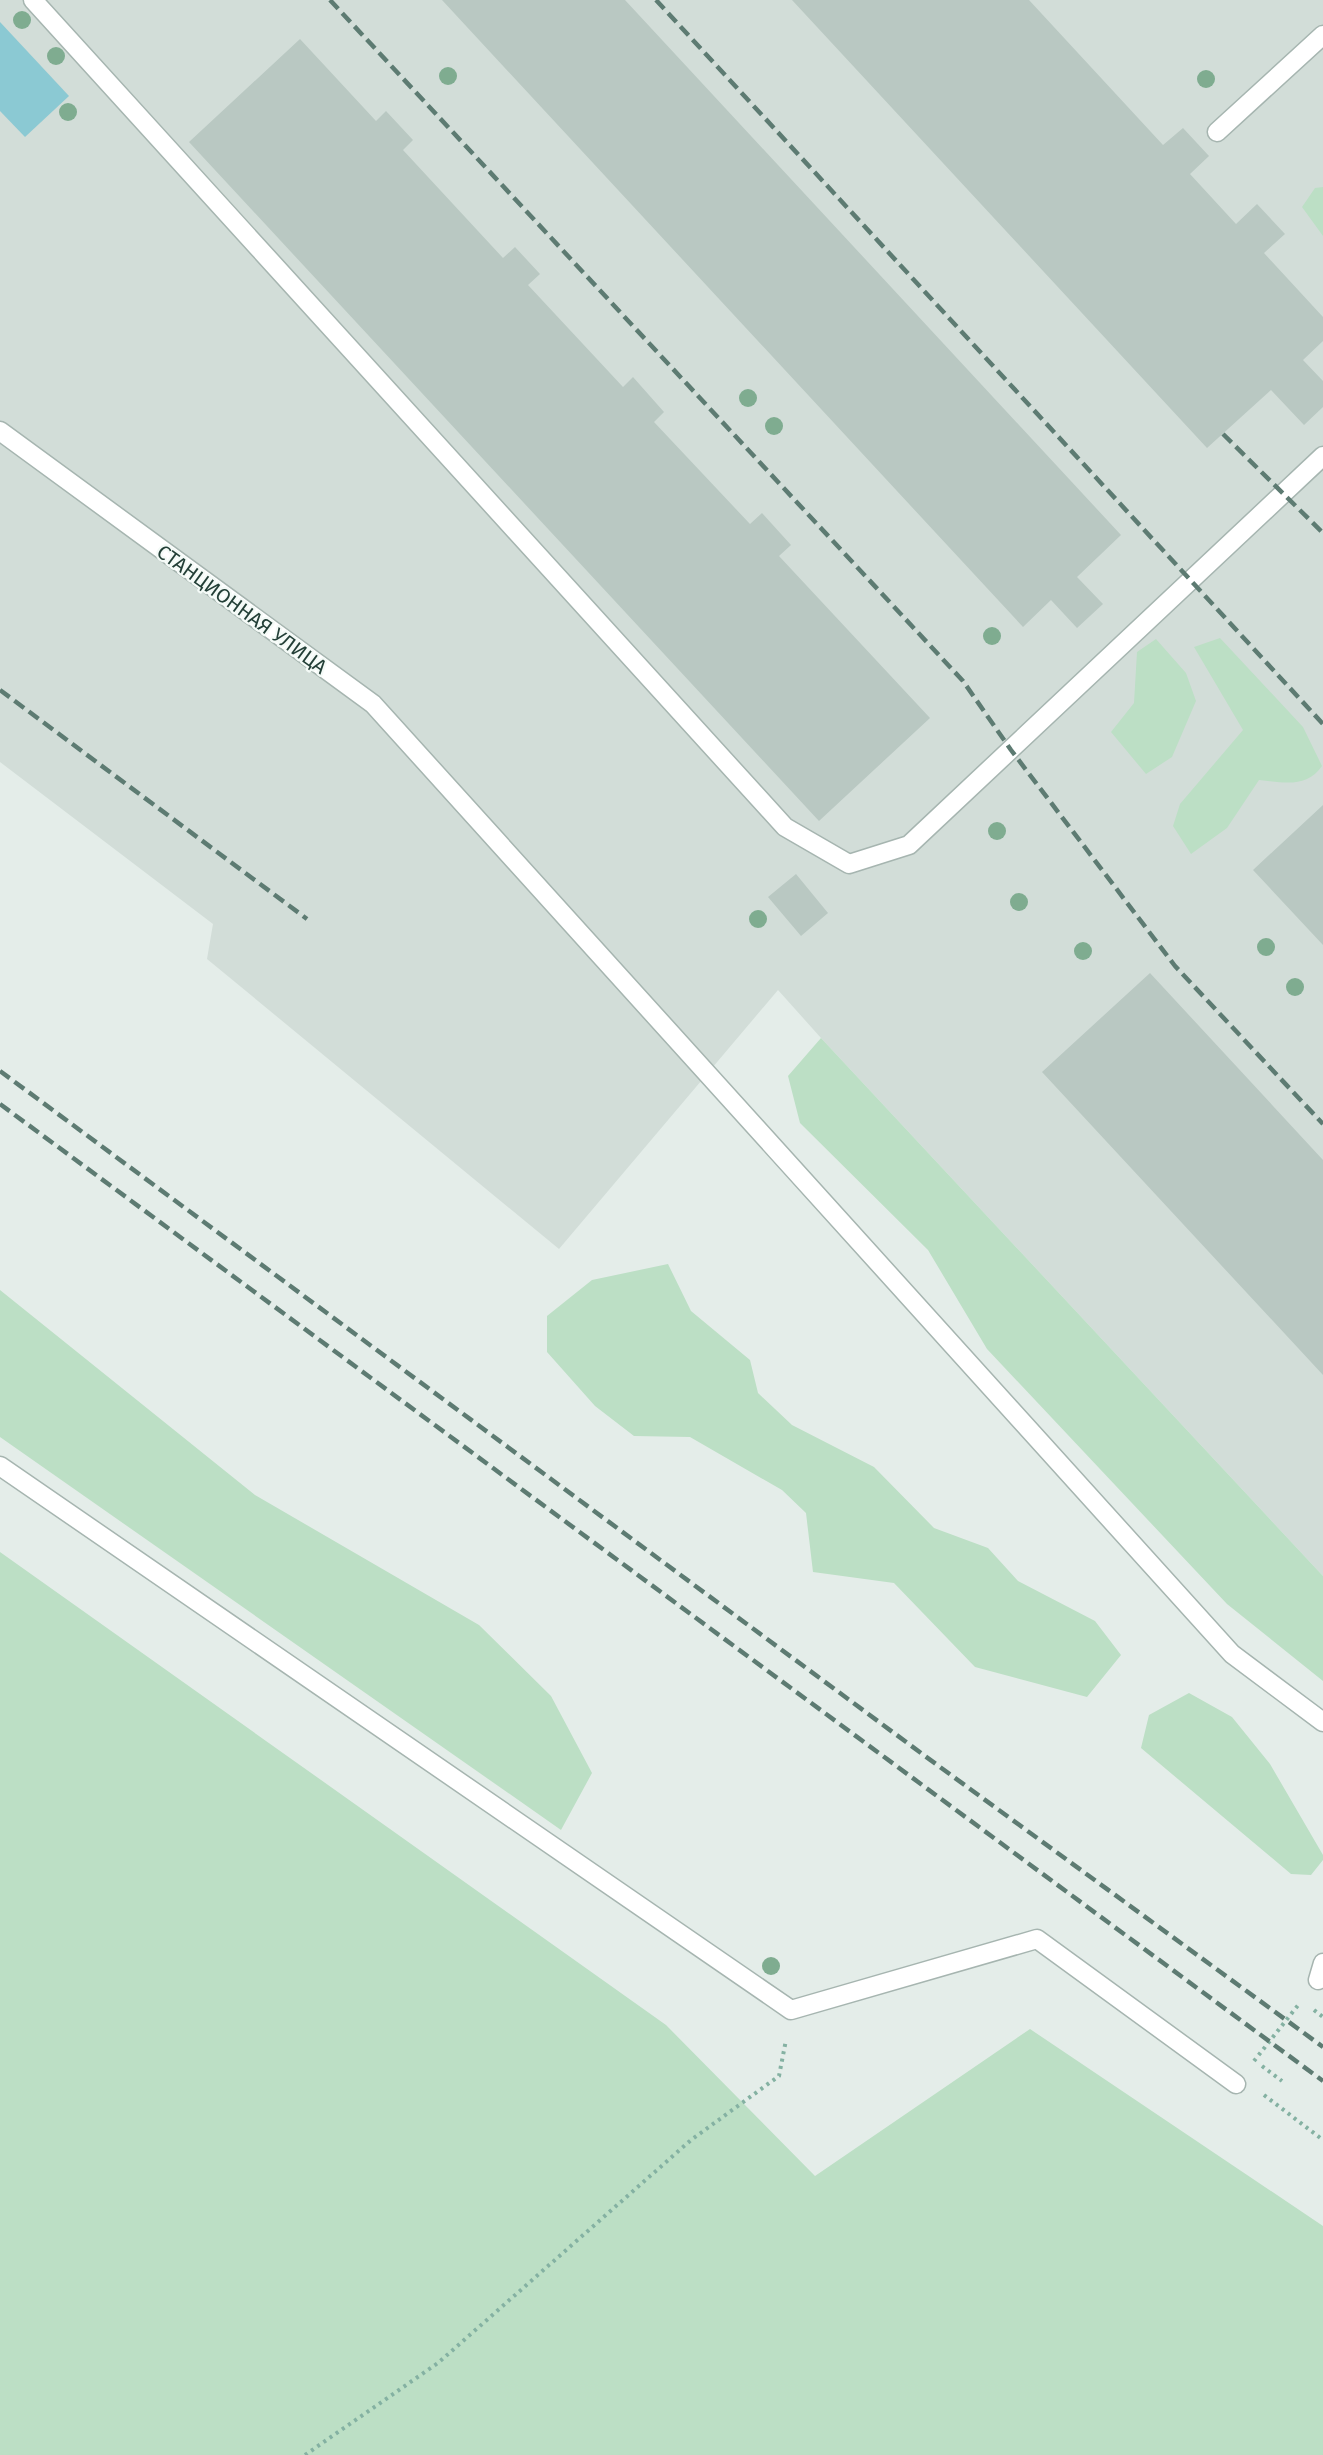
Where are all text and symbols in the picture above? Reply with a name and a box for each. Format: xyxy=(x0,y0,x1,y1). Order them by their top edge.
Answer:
street label: СТАНЦИОННАЯ УЛИЦА xyxy=(152,539,332,679)

